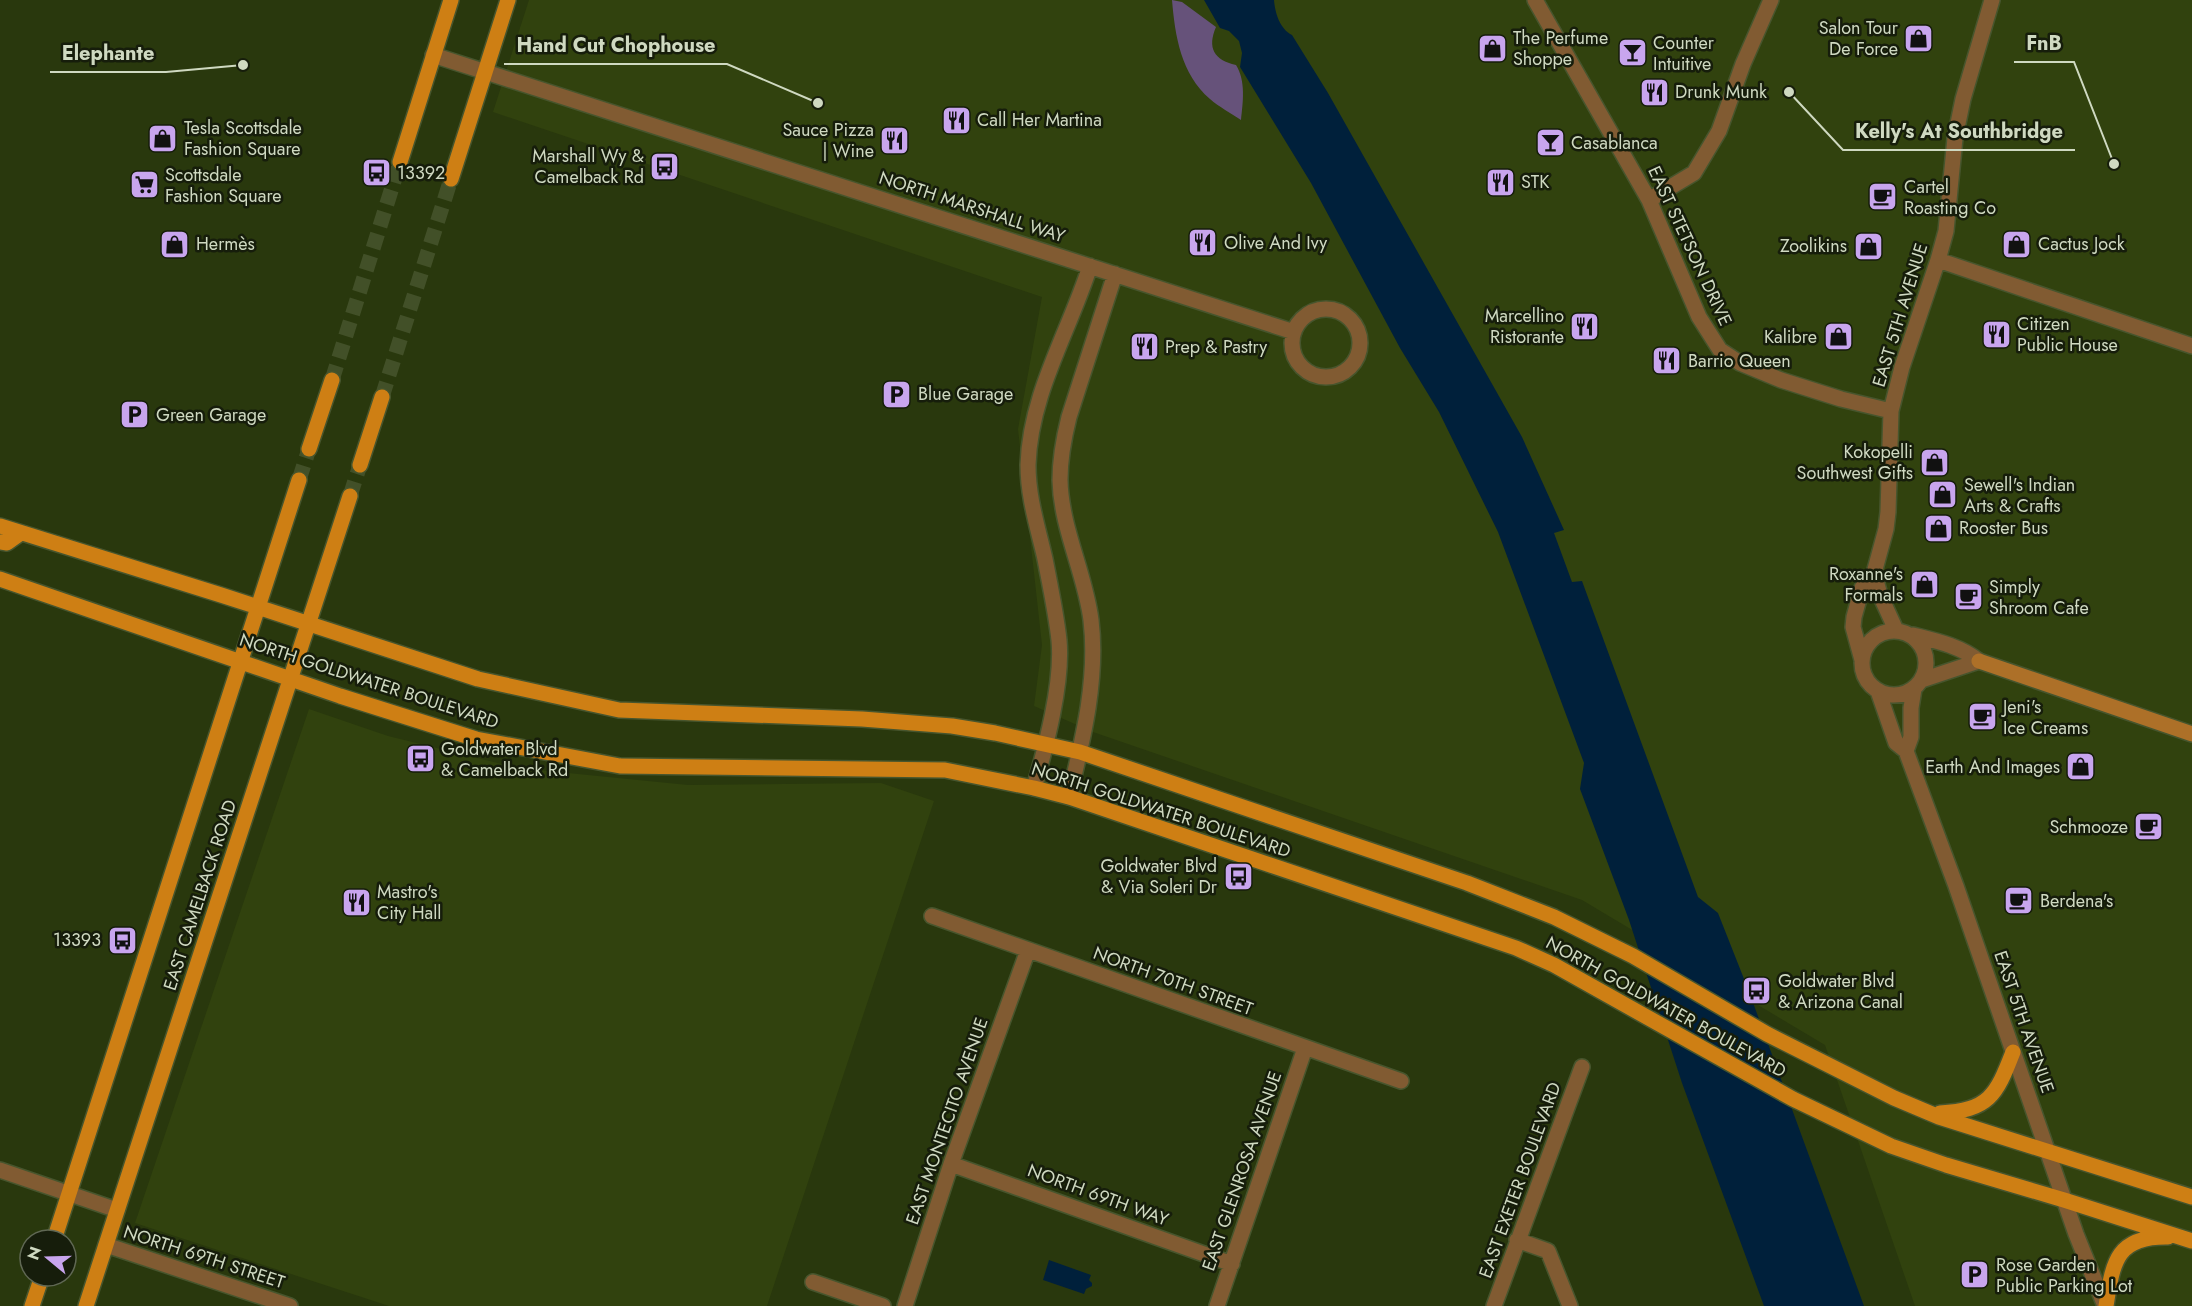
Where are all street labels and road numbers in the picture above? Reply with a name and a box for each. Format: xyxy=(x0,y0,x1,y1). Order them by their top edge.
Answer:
street label: EAST STETSON DRIVE xyxy=(1641,162,1739,330)
street label: NORTH MARSHALL WAY xyxy=(876,165,1069,250)
street label: EAST 5TH AVENUE xyxy=(1866,240,1934,390)
street label: NORTH GOLDWATER BOULEVARD xyxy=(236,627,502,735)
street label: NORTH GOLDWATER BOULEVARD xyxy=(1028,756,1294,864)
street label: EAST CAMELBACK ROAD xyxy=(157,796,243,994)
street label: NORTH GOLDWATER BOULEVARD xyxy=(1541,930,1791,1084)
street label: NORTH 70TH STREET xyxy=(1089,940,1257,1022)
street label: EAST 5TH AVENUE xyxy=(1987,947,2061,1097)
street label: EAST MONTECITO AVENUE xyxy=(899,1014,995,1228)
street label: EAST GLENROSA AVENUE xyxy=(1196,1068,1288,1274)
street label: EAST EXETER BOULEVARD xyxy=(1472,1078,1568,1282)
street label: NORTH 69TH WAY xyxy=(1024,1157,1173,1233)
street label: NORTH 69TH STREET xyxy=(120,1219,289,1296)

